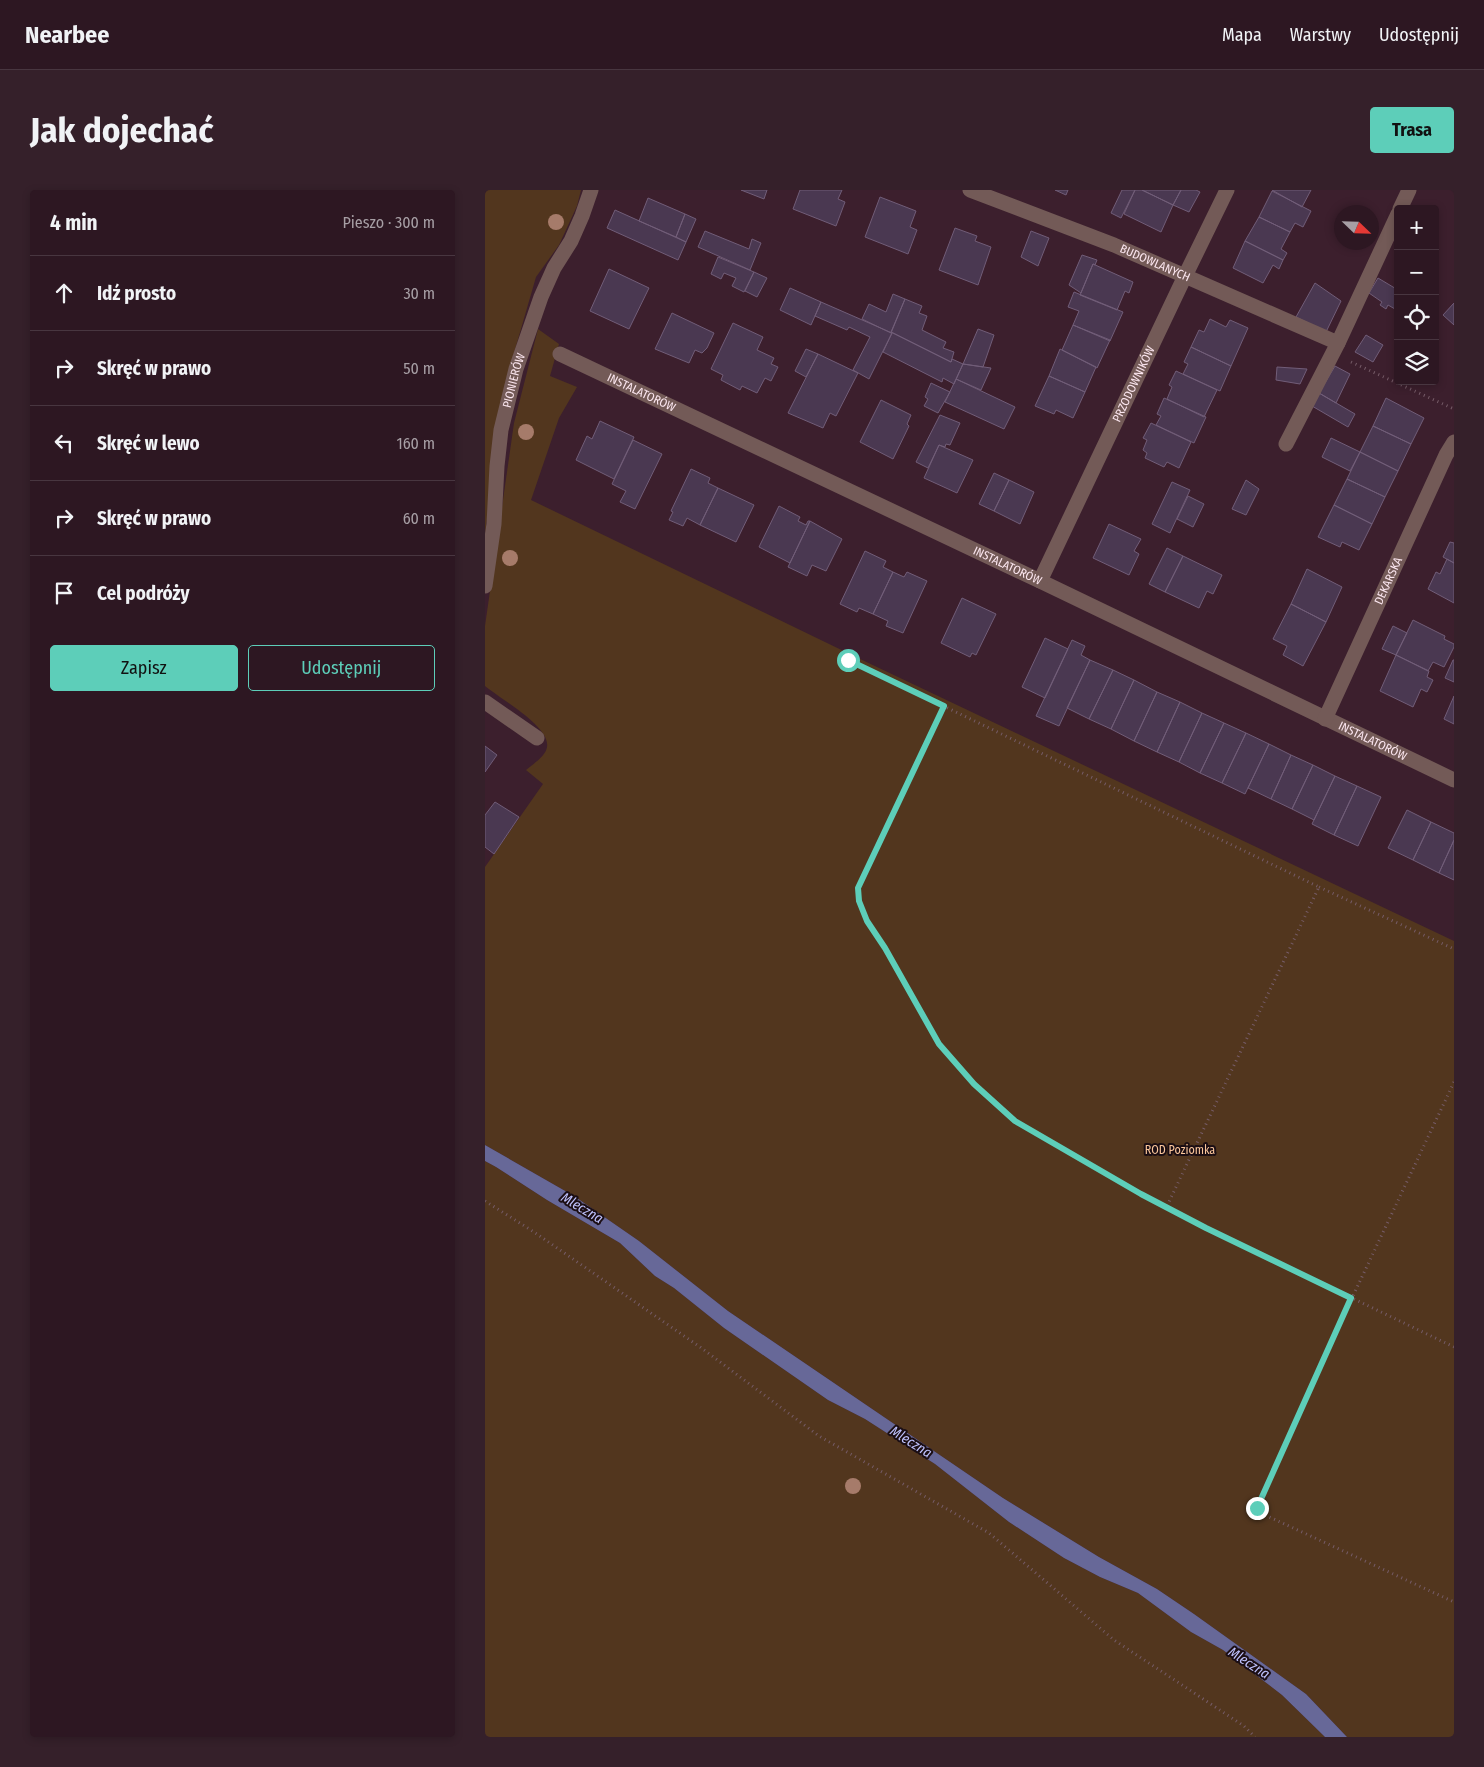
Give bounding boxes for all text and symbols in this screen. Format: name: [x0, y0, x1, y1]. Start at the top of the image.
text: Nearbee: [25, 21, 109, 49]
text: Mapa: [1222, 24, 1262, 46]
text: Warstwy: [1290, 24, 1351, 46]
text: Udostępnij: [1379, 24, 1459, 46]
button: Trasa: [1370, 107, 1454, 153]
text: Jak dojechać: [30, 109, 213, 151]
north arrow: [1334, 205, 1379, 250]
map controls: [1394, 205, 1439, 385]
button: +: [1394, 205, 1439, 250]
text: 4 min: [50, 210, 98, 236]
text: Pieszo · 300 m: [342, 213, 435, 232]
street label: BUDOWLANYCH: [1118, 242, 1192, 284]
button: −: [1394, 250, 1439, 295]
icon: ahead: [50, 279, 78, 307]
text: Idź prosto: [97, 282, 176, 305]
text: 30 m: [403, 284, 435, 303]
button: locate: [1394, 295, 1439, 340]
button: layers: [1394, 340, 1439, 385]
street label: PRZODOWNIKÓW: [1110, 344, 1158, 424]
street label: PIONIERÓW: [500, 351, 528, 409]
icon: right: [50, 354, 78, 382]
text: Skręć w prawo: [97, 357, 211, 380]
text: 50 m: [403, 359, 435, 378]
street label: INSTALATORÓW: [605, 370, 678, 415]
icon: left: [50, 429, 78, 457]
text: Skręć w lewo: [97, 432, 200, 455]
text: 160 m: [396, 434, 435, 453]
icon: right: [50, 504, 78, 532]
text: Skręć w prawo: [97, 507, 211, 530]
text: 60 m: [403, 509, 435, 528]
street label: INSTALATORÓW: [971, 543, 1044, 588]
street label: DEKARSKA: [1371, 554, 1405, 607]
icon: arrive: [50, 579, 78, 607]
text: Cel podróży: [97, 582, 190, 605]
button: Zapisz: [50, 645, 238, 691]
button: Udostępnij: [248, 645, 435, 691]
route start: [837, 649, 860, 672]
street label: INSTALATORÓW: [1336, 719, 1409, 763]
park label: ROD Poziomka: [1145, 1143, 1215, 1157]
water label: Mleczna: [558, 1189, 606, 1227]
water label: Mleczna: [887, 1423, 935, 1461]
route end: [1246, 1497, 1269, 1520]
water label: Mleczna: [1225, 1643, 1273, 1683]

